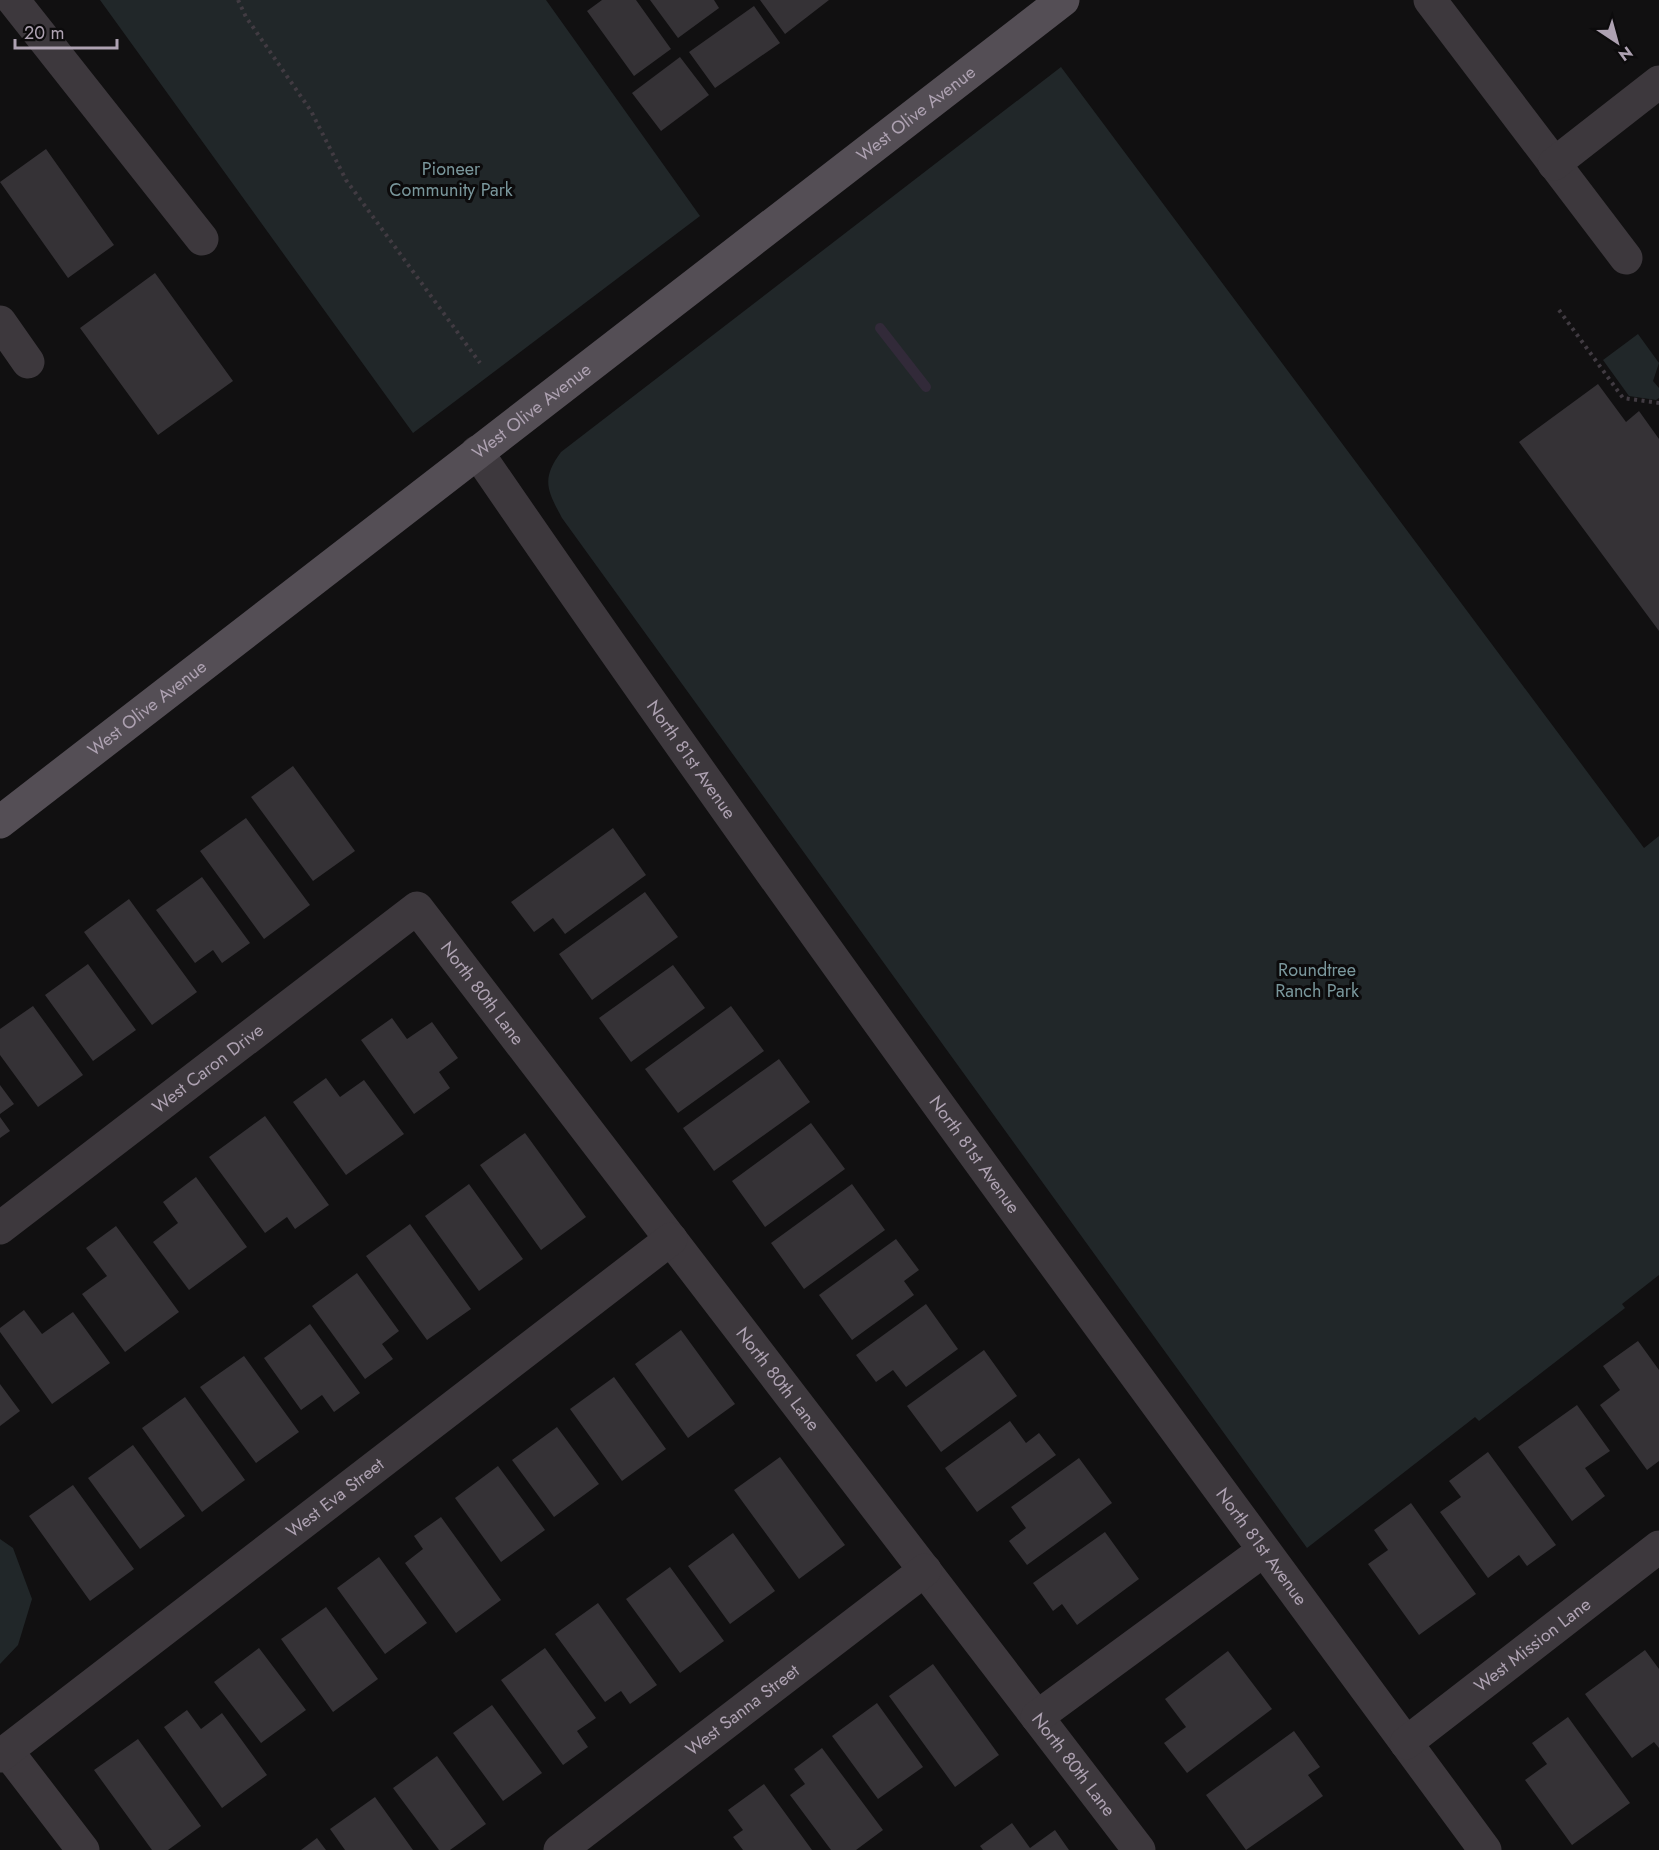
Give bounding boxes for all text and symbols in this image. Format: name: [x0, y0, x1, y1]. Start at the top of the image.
scale bar: [15, 12, 117, 50]
north arrow: [1587, 12, 1647, 72]
text: 20 m: [24, 20, 64, 46]
text: N: [1614, 41, 1637, 67]
street label: West Olive Avenue: [851, 59, 981, 168]
park label: Pioneer Community Park: [389, 156, 513, 203]
street label: West Olive Avenue: [467, 357, 597, 465]
street label: West Olive Avenue: [82, 654, 212, 763]
street label: North 81st Avenue: [640, 695, 742, 824]
street label: North 80th Lane: [434, 936, 531, 1051]
park label: Roundtree Ranch Park: [1275, 957, 1359, 1004]
street label: West Caron Drive: [147, 1017, 269, 1120]
street label: North 81st Avenue: [923, 1090, 1026, 1219]
street label: North 80th Lane: [730, 1322, 826, 1436]
street label: West Eva Street: [281, 1451, 390, 1544]
street label: North 81st Avenue: [1210, 1483, 1314, 1611]
street label: West Mission Lane: [1469, 1591, 1596, 1699]
street label: West Sanna Street: [680, 1658, 805, 1762]
street label: North 80th Lane: [1025, 1707, 1122, 1822]

